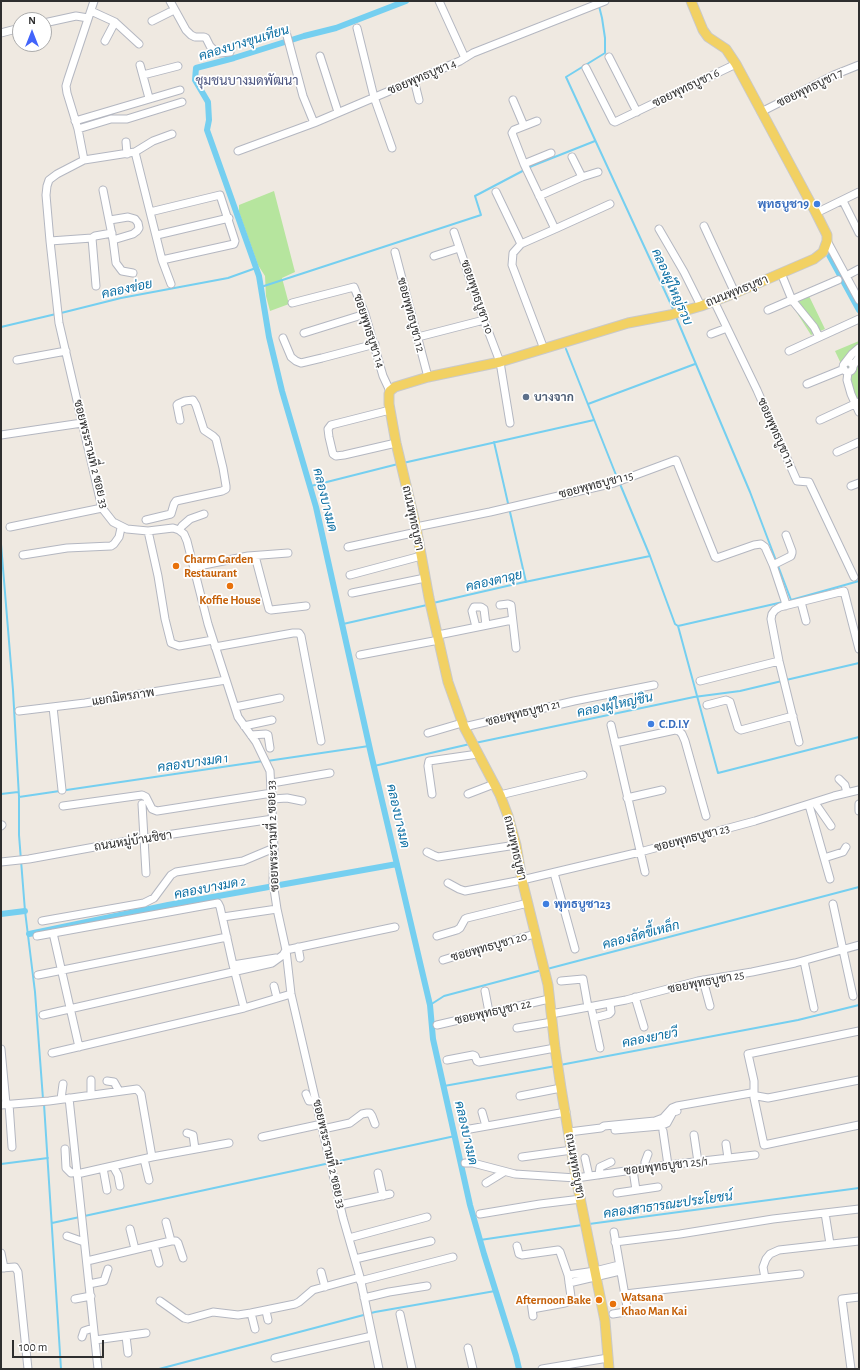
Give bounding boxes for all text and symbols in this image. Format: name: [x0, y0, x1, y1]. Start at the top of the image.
north arrow: [12, 12, 52, 52]
text: N: [28, 15, 36, 26]
water label: คลองบางขุนเทียน: [197, 22, 291, 64]
street label: ซอยพุทธบูชา 4: [386, 56, 458, 98]
street label: ซอยพุทธบูชา 6: [650, 66, 722, 110]
street label: ซอยพุทธบูชา 7: [774, 66, 846, 110]
district label: ชุมชนบางมดพัฒนา: [195, 73, 299, 89]
place label: พุทธบูชา9: [757, 197, 809, 211]
marker: พุทธบูชา9: [812, 199, 822, 209]
water label: คลองผู้ใหญ่รวบ: [648, 246, 696, 328]
street label: ซอยพุทธบูชา 10: [458, 258, 496, 336]
street label: ถนนพุทธบูชา: [704, 272, 770, 310]
water label: คลองข่อย: [100, 276, 154, 302]
street label: ซอยพุทธบูชา 12: [394, 276, 428, 354]
street label: ซอยพุทธบูชา 14: [350, 292, 388, 370]
place label: บางจาก: [534, 390, 574, 404]
marker: บางจาก: [521, 392, 531, 402]
street label: ซอยพุทธบูชา 11: [754, 396, 798, 470]
street label: ซอยพระรามที่ 2 ซอย 33: [71, 398, 111, 510]
water label: คลองบางมด: [310, 466, 340, 534]
street label: ซอยพุทธบูชา 15: [557, 468, 635, 502]
street label: ถนนพุทธบูชา: [399, 484, 427, 552]
place label: Charm Garden Restaurant: [184, 552, 253, 580]
marker: Charm Garden Restaurant: [171, 561, 181, 571]
water label: คลองตาฉุย: [464, 567, 524, 595]
marker: Koffie House: [225, 581, 235, 591]
place label: Koffie House: [199, 593, 261, 607]
street label: แยกมิตรภาพ: [91, 685, 155, 709]
water label: คลองผู้ใหญ่ชิน: [576, 689, 654, 721]
street label: ซอยพุทธบูชา 21: [484, 697, 562, 729]
place label: C.D.I.Y: [659, 717, 690, 731]
marker: C.D.I.Y: [646, 719, 656, 729]
water label: คลองบางมด 1: [156, 750, 230, 776]
street label: ซอยพระรามที่ 2 ซอย 33: [264, 780, 282, 892]
water label: คลองบางมด: [383, 782, 413, 850]
street label: ถนนพุทธบูชา: [501, 814, 529, 882]
street label: ซอยพุทธบูชา 23: [653, 821, 731, 855]
street label: ถนนหมู่บ้านชิชา: [93, 828, 173, 854]
water label: คลองบางมด 2: [173, 873, 247, 903]
place label: พุทธบูชา23: [554, 897, 611, 911]
marker: พุทธบูชา23: [541, 899, 551, 909]
water label: คลองลัดขี้เหล็ก: [601, 917, 681, 953]
street label: ซอยพุทธบูชา 20: [449, 929, 529, 965]
street label: ซอยพุทธบูชา 25: [667, 968, 745, 996]
street label: ซอยพุทธบูชา 22: [453, 996, 533, 1028]
water label: คลองยายวี: [621, 1025, 679, 1051]
street label: ซอยพระรามที่ 2 ซอย 33: [309, 1098, 349, 1210]
water label: คลองบางมด: [451, 1099, 481, 1167]
street label: ถนนพุทธบูชา: [562, 1132, 588, 1200]
street label: ซอยพุทธบูชา 25/1: [623, 1154, 709, 1178]
water label: คลองสาธารณะประโยชน์: [602, 1188, 734, 1222]
place label: Watsana Khao Man Kai: [621, 1290, 687, 1318]
place label: Afternoon Bake: [516, 1293, 591, 1307]
marker: Afternoon Bake: [594, 1295, 604, 1305]
marker: Watsana Khao Man Kai: [608, 1299, 618, 1309]
scale bar: [14, 1332, 106, 1358]
text: 100 m: [19, 1341, 47, 1353]

